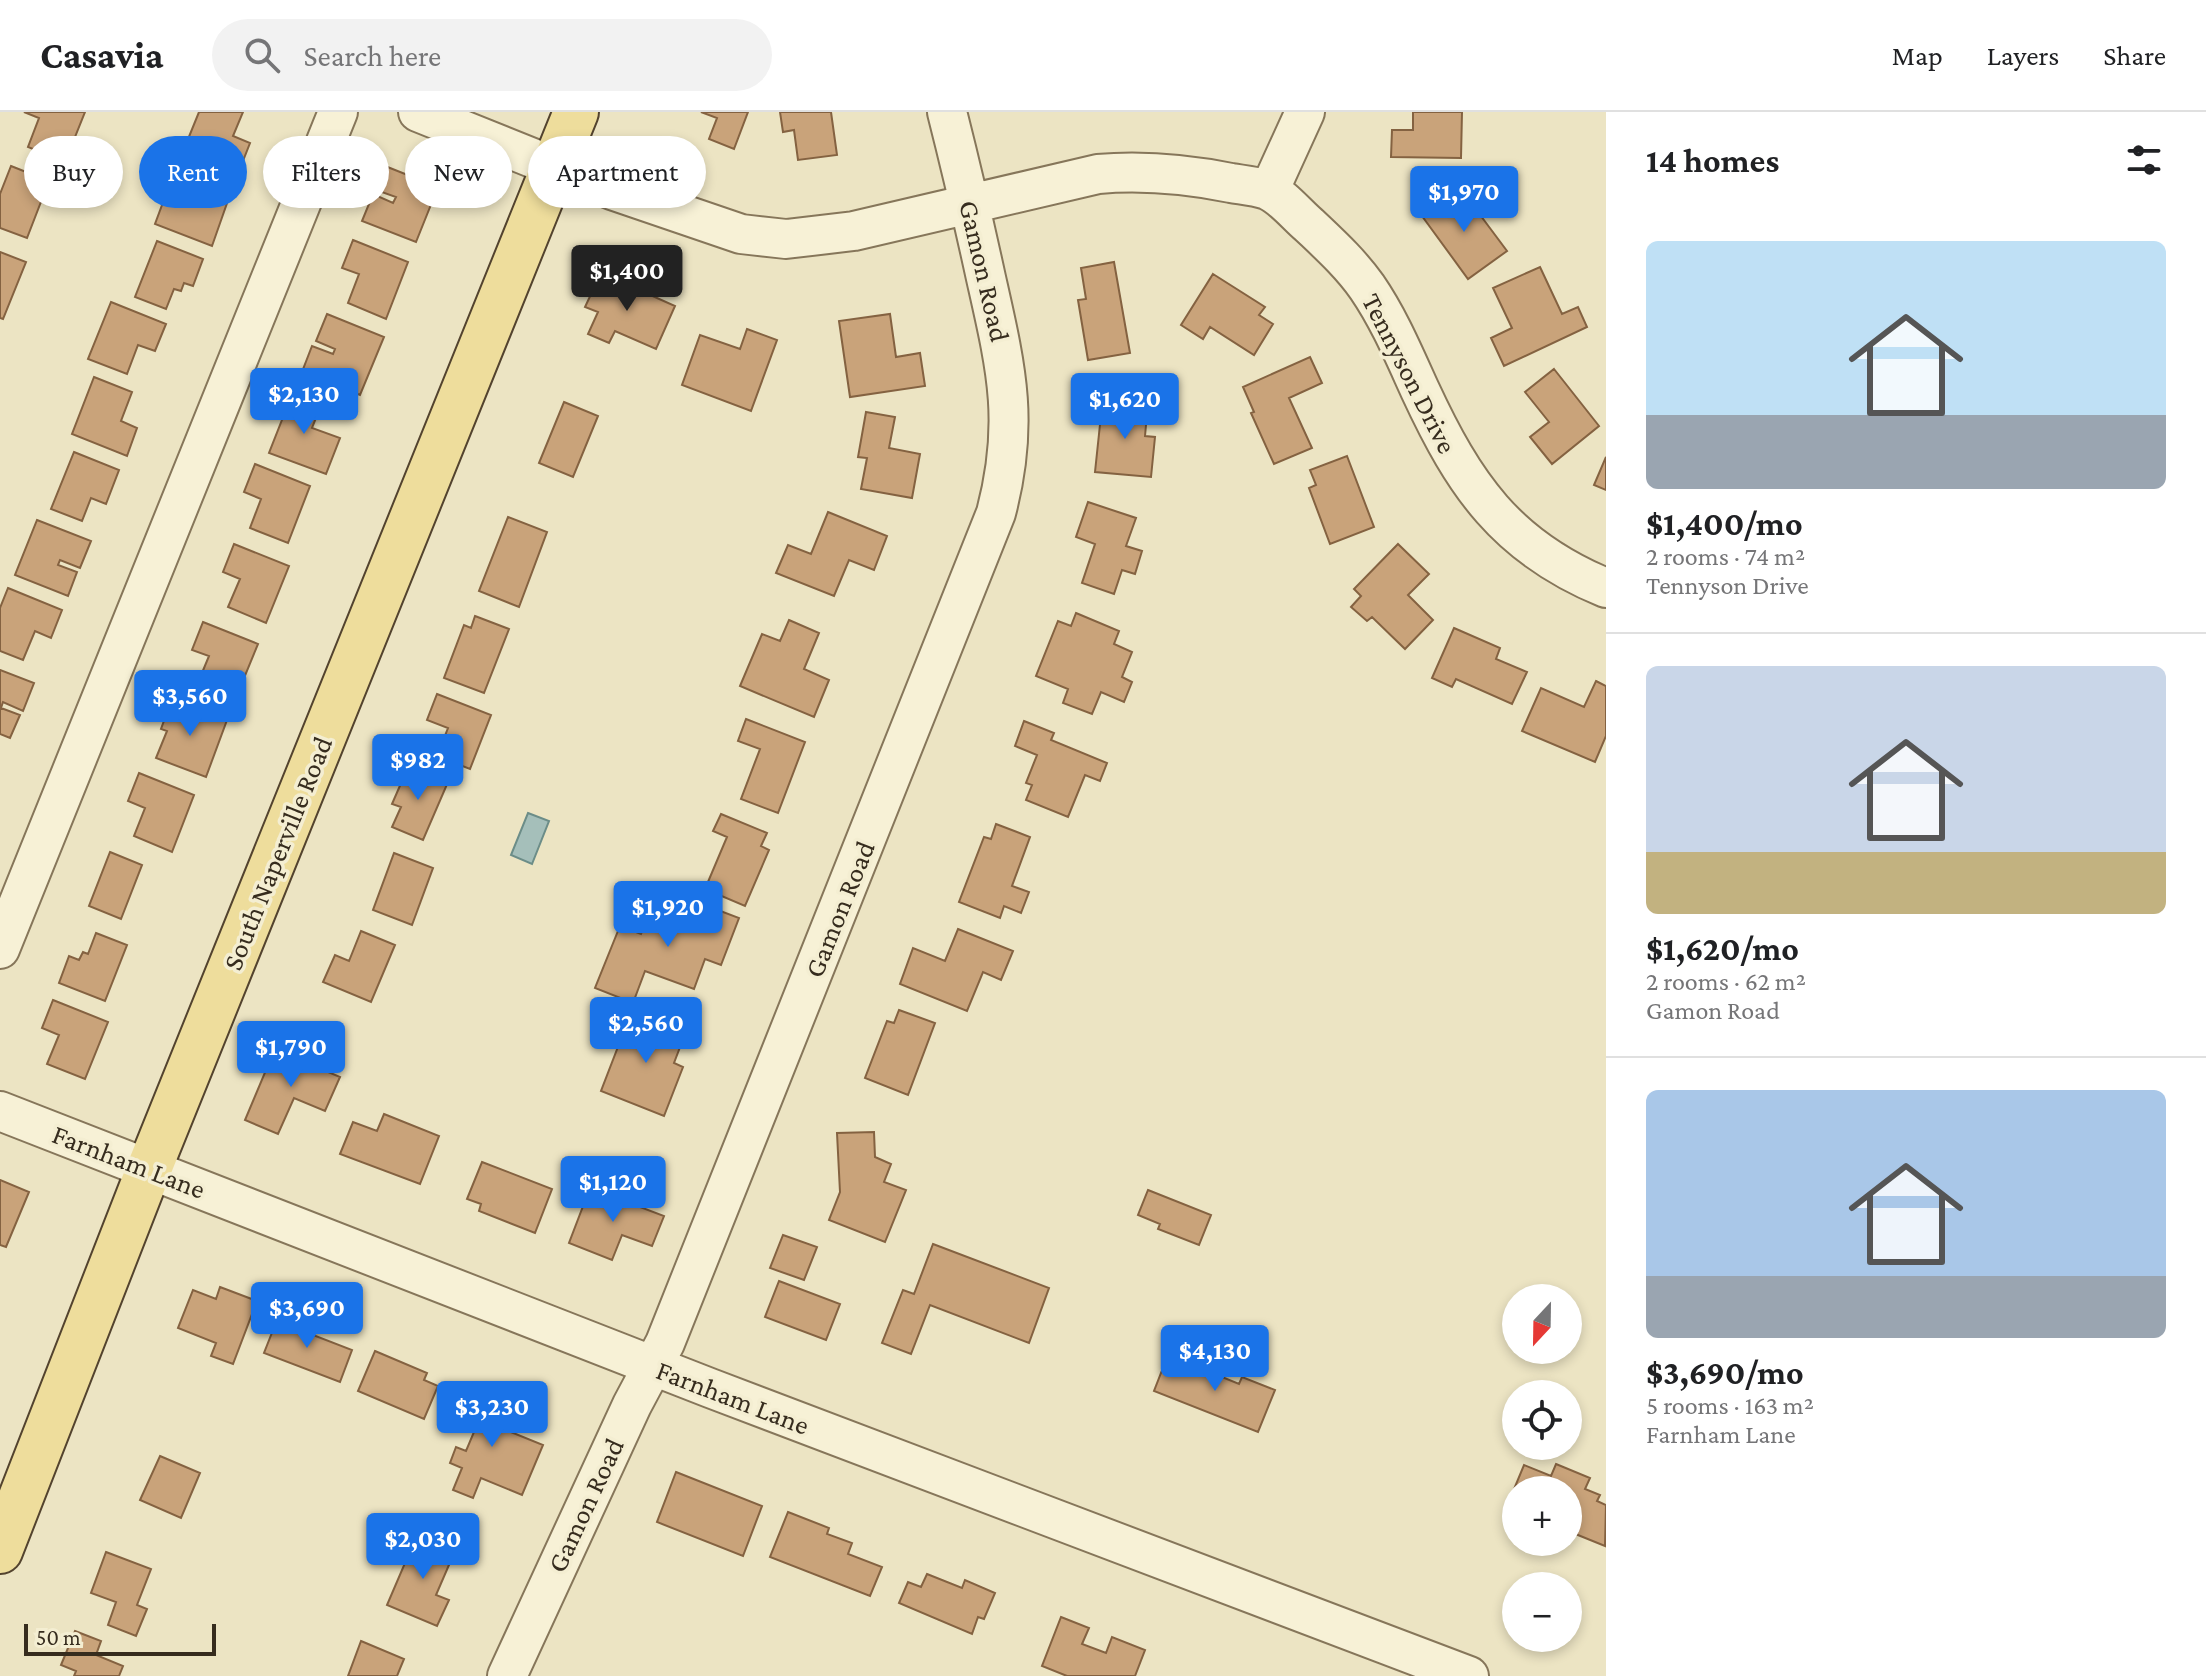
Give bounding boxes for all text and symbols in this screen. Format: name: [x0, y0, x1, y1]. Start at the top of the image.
search box: [212, 19, 772, 91]
icon: search: [240, 33, 284, 77]
text: Casavia: [40, 34, 164, 76]
text: Search here: [304, 39, 441, 72]
text: Map: [1892, 40, 1943, 71]
text: Layers: [1987, 40, 2059, 71]
text: Share: [2103, 40, 2166, 71]
chip: Buy: [24, 136, 123, 208]
chip: Rent: [139, 136, 247, 208]
chip: Filters: [263, 136, 389, 208]
chip: New: [405, 136, 512, 208]
chip: Apartment: [528, 136, 706, 208]
icon: filters: [2122, 138, 2166, 182]
text: 14 homes: [1646, 142, 1779, 179]
pin: $1,970: [1399, 166, 1529, 234]
text: $1,970: [1428, 177, 1500, 206]
street label: Gamon Road: [953, 197, 1016, 345]
pin: $1,400: [562, 245, 692, 313]
text: $1,400: [589, 256, 665, 285]
street label: Tennyson Drive: [1356, 288, 1463, 458]
icon: home: [1834, 293, 1978, 437]
pin: $2,130: [239, 368, 369, 436]
pin: $1,620: [1060, 373, 1190, 441]
text: $2,130: [268, 379, 340, 408]
text: $1,620: [1089, 384, 1161, 413]
text: $1,400/mo: [1646, 505, 1803, 542]
text: 2 rooms · 74 m²: [1646, 542, 1805, 571]
text: Tennyson Drive: [1646, 571, 1809, 600]
pin: $3,560: [125, 670, 255, 738]
text: $3,560: [152, 681, 228, 710]
icon: home: [1834, 718, 1978, 862]
street label: South Naperville Road: [216, 732, 339, 974]
pin: $982: [371, 734, 465, 802]
text: $982: [390, 745, 446, 774]
street label: Gamon Road: [798, 836, 881, 982]
pin: $1,920: [603, 881, 733, 949]
text: $1,920: [632, 892, 704, 921]
text: $1,620/mo: [1646, 930, 1799, 967]
text: 2 rooms · 62 m²: [1646, 967, 1806, 996]
text: Gamon Road: [1646, 996, 1780, 1025]
pin: $2,560: [581, 997, 711, 1065]
text: $2,560: [608, 1008, 684, 1037]
pin: $1,790: [226, 1021, 356, 1089]
text: $1,790: [255, 1032, 327, 1061]
street label: Farnham Lane: [48, 1118, 210, 1205]
icon: home: [1834, 1142, 1978, 1286]
pin: $1,120: [548, 1156, 678, 1224]
text: $1,120: [579, 1167, 647, 1196]
pin: $3,690: [242, 1282, 372, 1350]
north arrow: [1502, 1284, 1582, 1364]
map controls: [1502, 1284, 1582, 1652]
text: $3,690: [269, 1293, 345, 1322]
pin: $4,130: [1150, 1325, 1280, 1393]
text: $4,130: [1179, 1336, 1251, 1365]
street label: Farnham Lane: [652, 1354, 814, 1441]
text: $3,690/mo: [1646, 1354, 1804, 1391]
button: locate: [1502, 1380, 1582, 1460]
pin: $3,230: [427, 1381, 557, 1449]
text: 5 rooms · 163 m²: [1646, 1391, 1814, 1420]
text: $3,230: [455, 1392, 529, 1421]
text: Farnham Lane: [1646, 1420, 1796, 1449]
street label: Gamon Road: [541, 1433, 630, 1577]
button: +: [1502, 1476, 1582, 1556]
pin: $2,030: [358, 1513, 488, 1581]
text: $2,030: [384, 1524, 462, 1553]
button: −: [1502, 1572, 1582, 1652]
scale bar: [24, 1620, 216, 1656]
text: 50 m: [36, 1625, 81, 1650]

